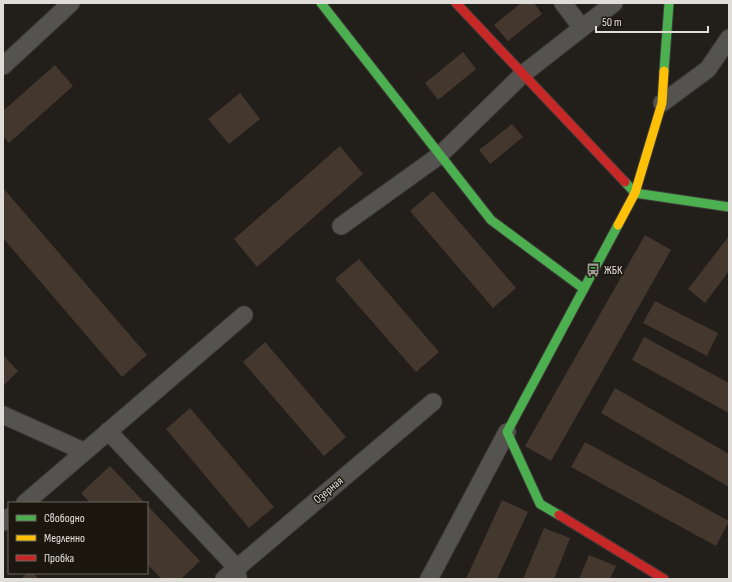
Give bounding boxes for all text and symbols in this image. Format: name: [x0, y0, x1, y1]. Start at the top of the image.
scale bar: [596, 8, 708, 34]
text: 50 m: [602, 15, 622, 30]
bus stop icon: ЖБК: [585, 262, 601, 278]
place label: ЖБК: [604, 263, 623, 278]
street label: Озерная: [310, 473, 347, 507]
legend: [8, 502, 148, 574]
text: Свободно: [44, 511, 85, 526]
text: Медленно: [44, 531, 85, 546]
text: Пробка: [44, 551, 75, 566]

